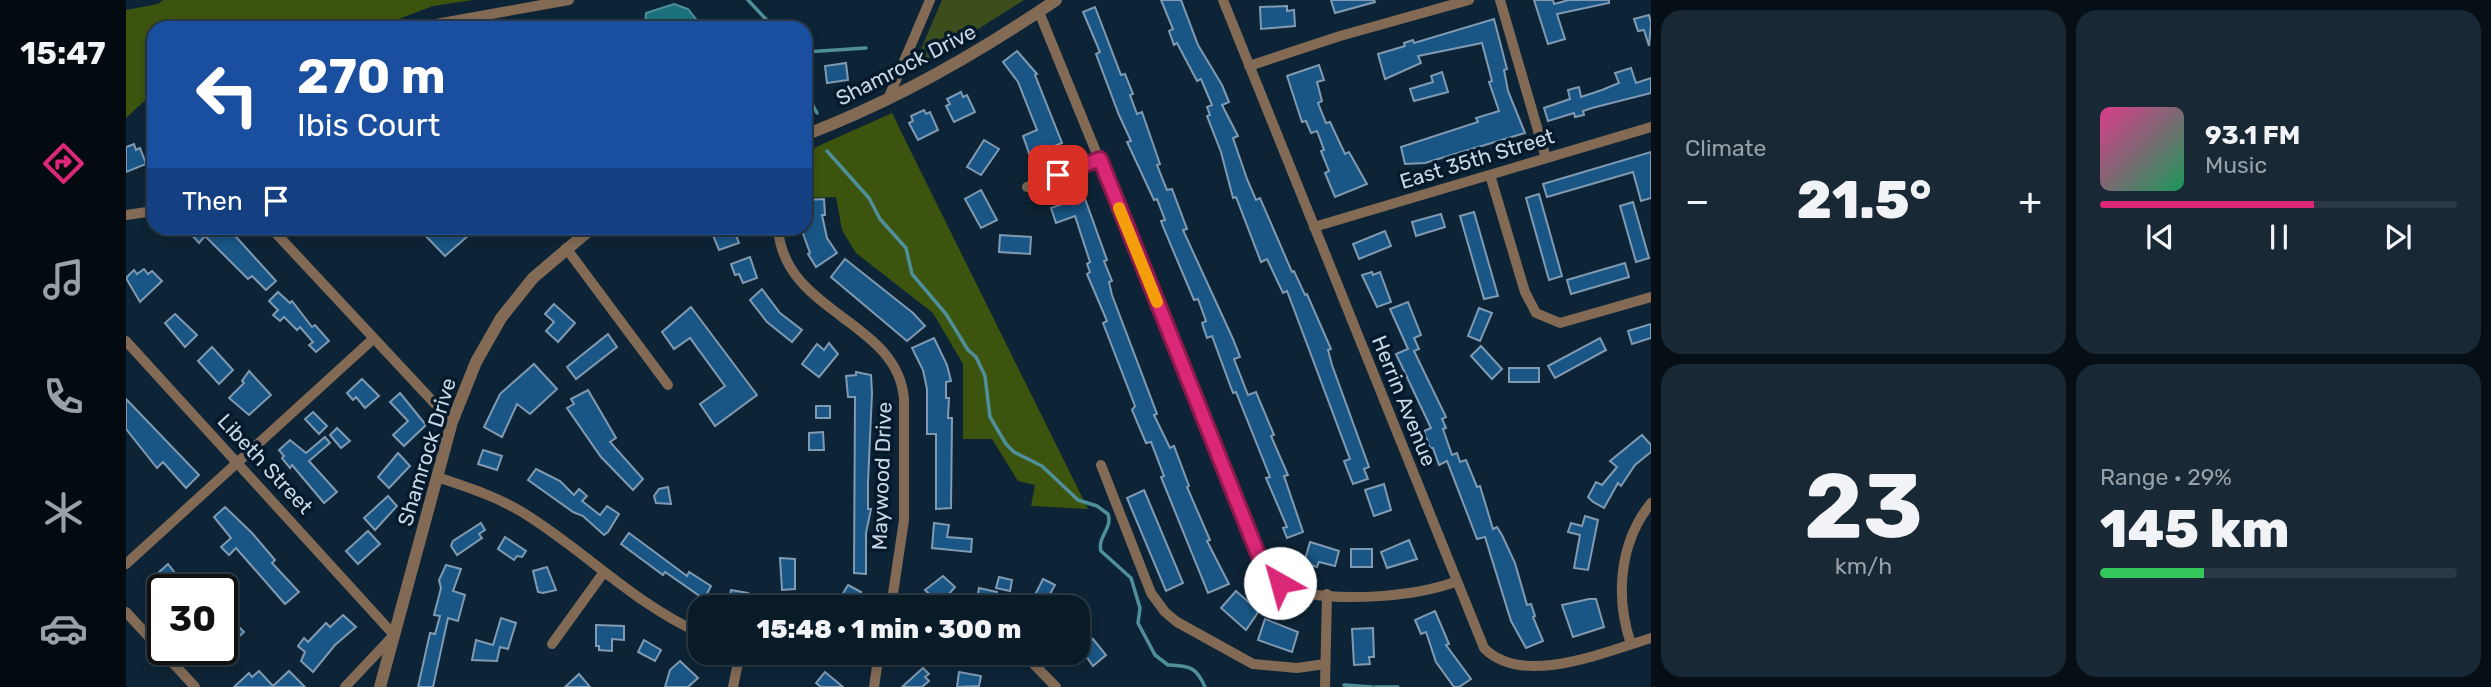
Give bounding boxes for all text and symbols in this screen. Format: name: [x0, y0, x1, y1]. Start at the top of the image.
street label: Shamrock Drive: [832, 18, 980, 111]
text: 15:47: [20, 34, 106, 72]
text: 270 m: [297, 47, 446, 105]
icon: left: [182, 49, 273, 140]
text: Ibis Court: [297, 106, 440, 144]
text: 93.1 FM: [2205, 120, 2300, 151]
street label: East 35th Street: [1397, 123, 1557, 194]
text: Climate: [1685, 134, 1766, 162]
icon: directions: [39, 139, 88, 188]
pin: [1028, 145, 1088, 205]
text: Music: [2205, 151, 2267, 179]
icon: arrive: [1039, 156, 1077, 194]
text: 21.5°: [1797, 169, 1931, 231]
text: −: [1685, 178, 1710, 224]
text: +: [2018, 178, 2042, 224]
icon: arrive: [257, 182, 295, 220]
text: Then: [182, 186, 243, 217]
icon: previous: [2141, 218, 2179, 256]
icon: pause: [2260, 218, 2298, 256]
icon: next: [2379, 218, 2417, 256]
icon: music: [39, 255, 88, 304]
street label: Herrin Avenue: [1367, 332, 1442, 470]
icon: phone: [39, 372, 88, 421]
street label: Shamrock Drive: [392, 375, 461, 529]
street label: Maywood Drive: [866, 401, 897, 551]
street label: Libeth Street: [213, 408, 318, 519]
text: 23: [1804, 452, 1923, 560]
text: Range · 29%: [2100, 463, 2232, 491]
icon: climate: [39, 488, 88, 537]
text: 145 km: [2100, 498, 2290, 560]
position arrow: [1243, 546, 1317, 620]
text: km/h: [1835, 552, 1892, 580]
speed limit sign: 30: [147, 574, 238, 665]
icon: car: [39, 604, 88, 653]
text: 15:48 · 1 min · 300 m: [757, 614, 1021, 645]

